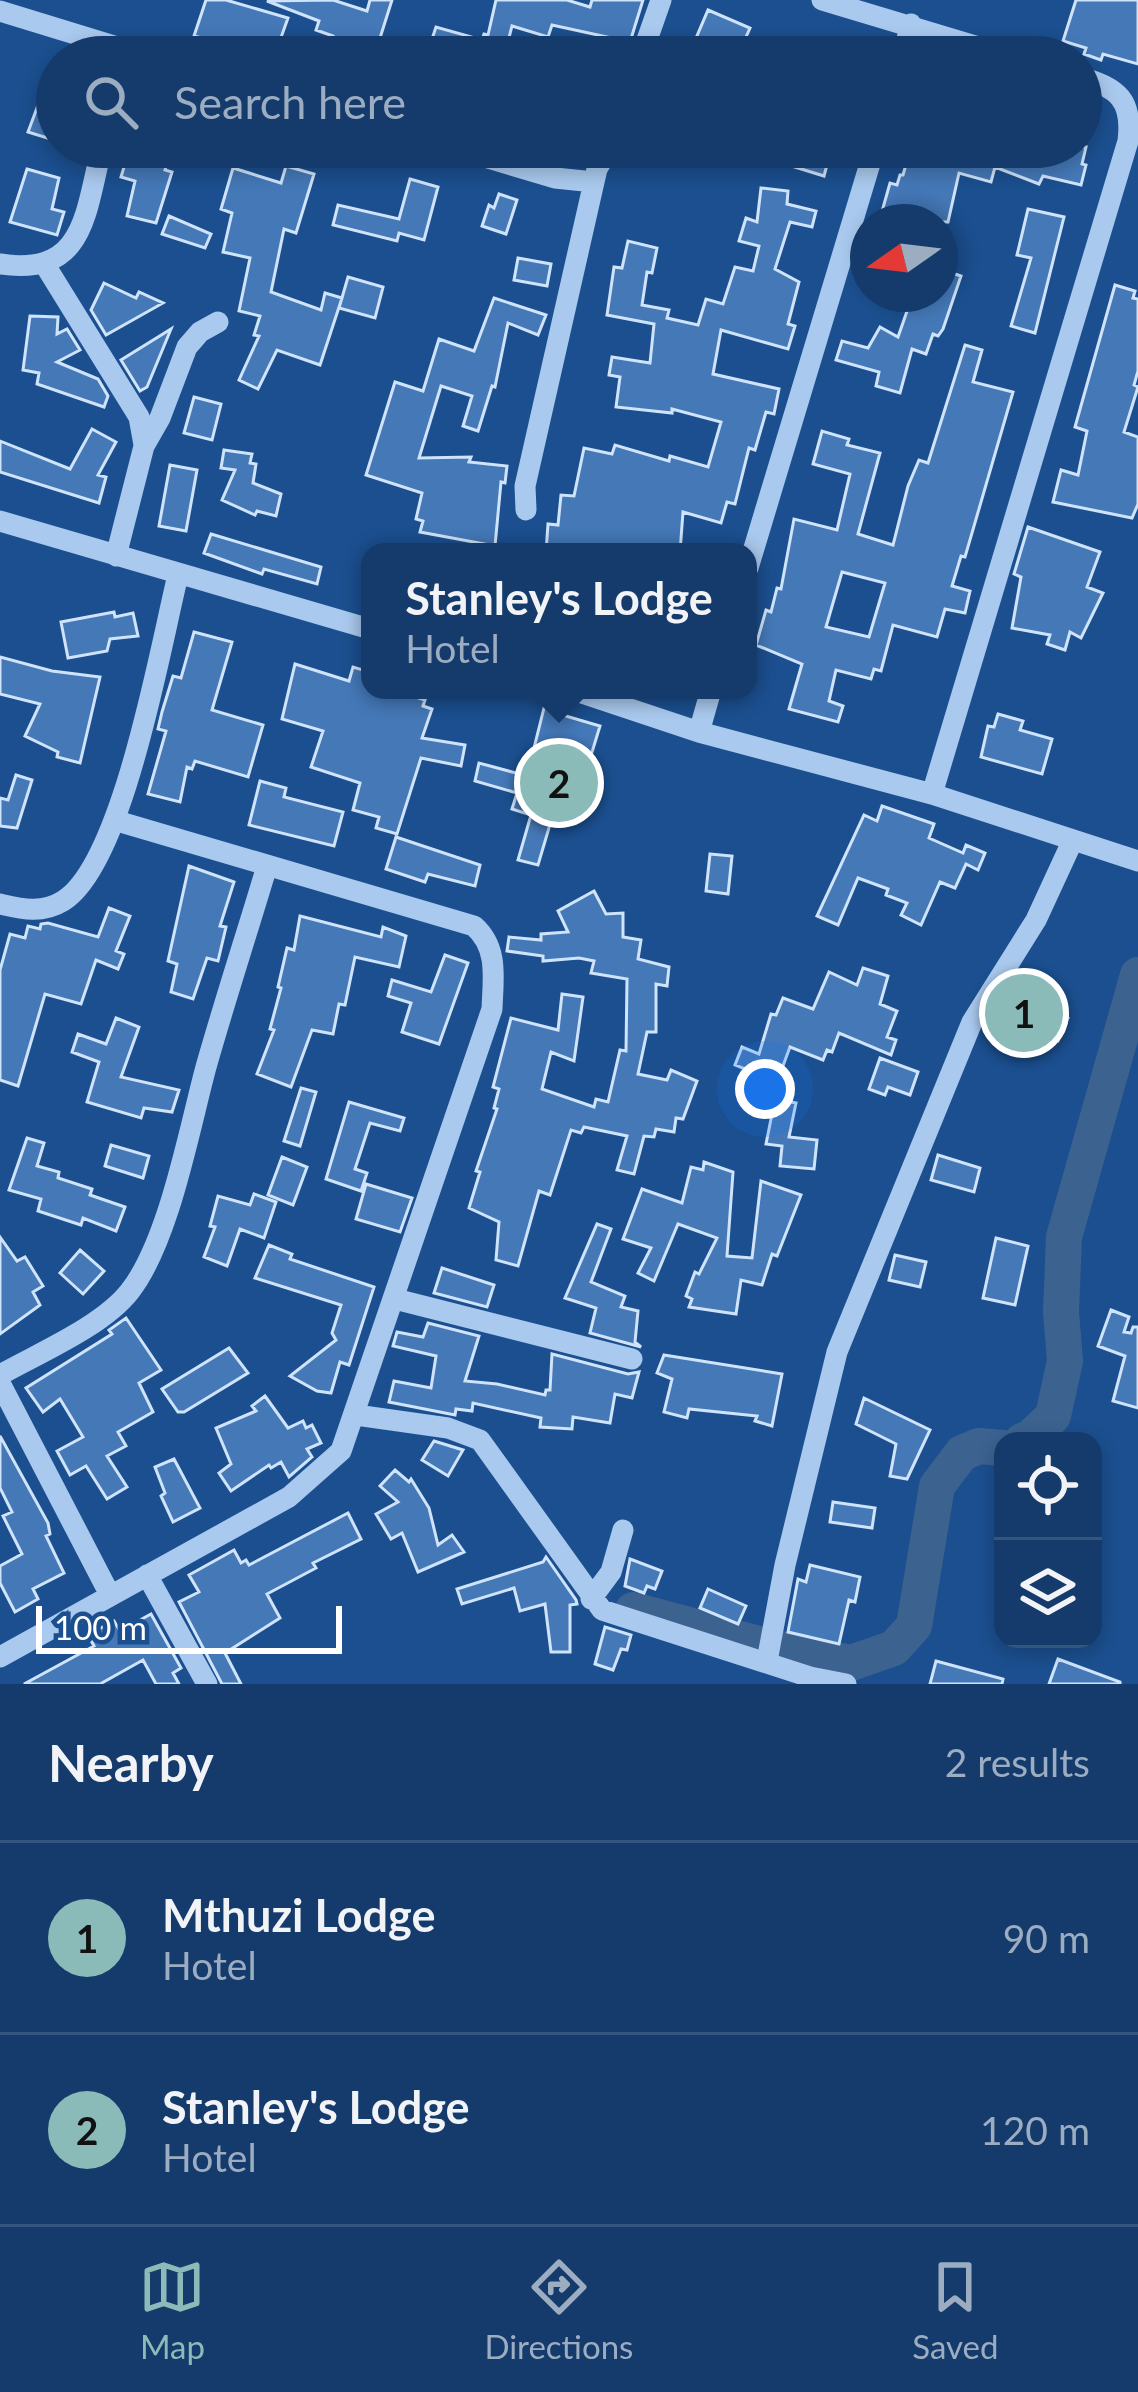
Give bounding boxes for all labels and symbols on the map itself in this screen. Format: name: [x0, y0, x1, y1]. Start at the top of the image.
north arrow: [850, 204, 958, 312]
pin: 2: [520, 738, 598, 828]
pin: 1: [985, 968, 1063, 1058]
your location: [735, 1059, 795, 1119]
scale bar: [36, 1600, 342, 1653]

